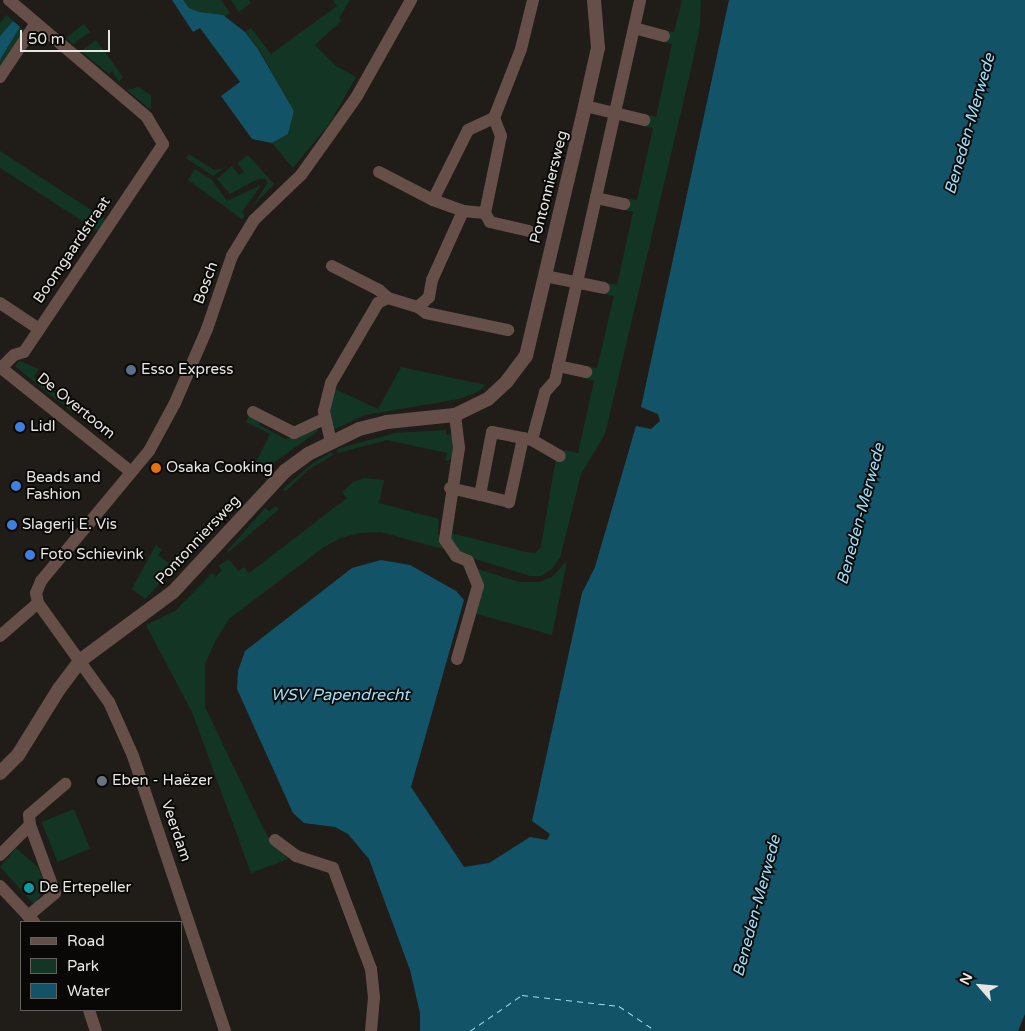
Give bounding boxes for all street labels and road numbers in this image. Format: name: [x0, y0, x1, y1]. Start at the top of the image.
street label: Pontonniersweg: [526, 129, 572, 245]
street label: Boomgaardstraat: [30, 193, 114, 307]
street label: Bosch: [190, 259, 222, 307]
street label: De Overtoom: [33, 369, 119, 443]
street label: Pontonniersweg: [152, 492, 244, 588]
street label: Veerdam: [157, 798, 195, 864]

